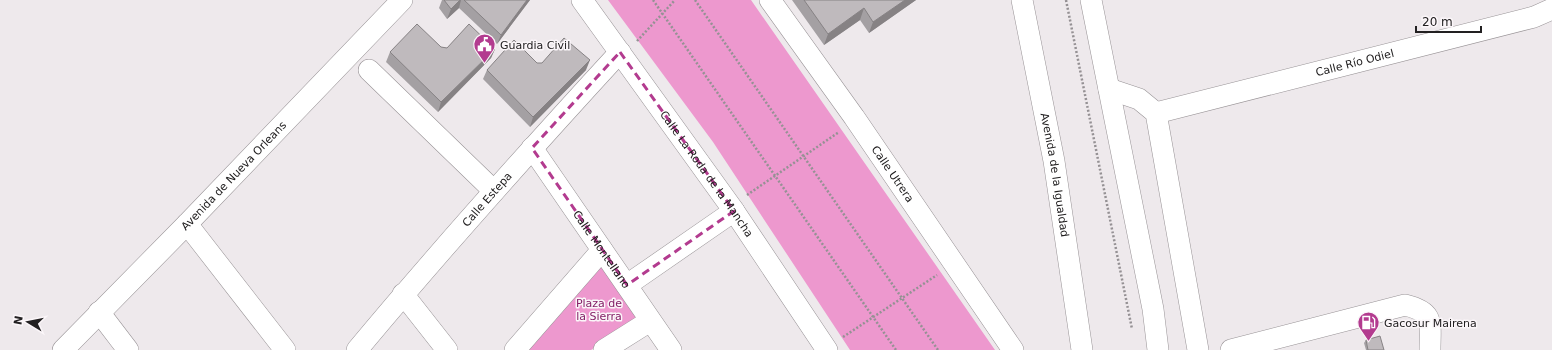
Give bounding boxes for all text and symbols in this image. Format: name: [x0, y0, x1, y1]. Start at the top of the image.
scale bar: [1416, 8, 1481, 34]
text: 20 m: [1422, 15, 1453, 29]
public building icon: Guardia Civil: [471, 32, 497, 65]
place label: Guardia Civil: [500, 39, 570, 52]
street label: Calle Río Odiel: [1314, 46, 1395, 79]
street label: Calle La Roda de la Mancha: [657, 108, 756, 239]
street label: Avenida de la Igualdad: [1038, 112, 1072, 238]
street label: Avenida de Nueva Orleans: [178, 118, 289, 233]
street label: Calle Utrera: [869, 143, 917, 205]
street label: Calle Estepa: [459, 169, 514, 229]
street label: Calle Montellano: [570, 208, 633, 291]
park label: Plaza de la Sierra: [576, 297, 622, 323]
north arrow: [8, 302, 48, 342]
fuel station icon: Gacosur Mairena: [1355, 310, 1381, 343]
text: N: [11, 315, 26, 326]
place label: Gacosur Mairena: [1384, 317, 1477, 330]

